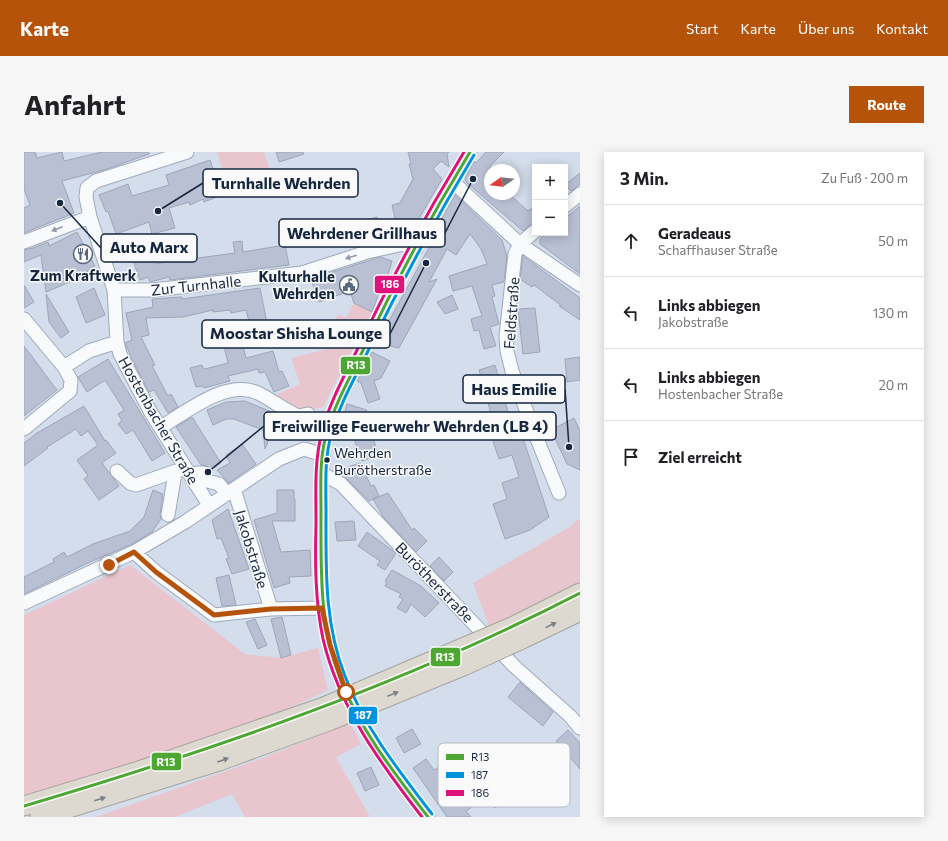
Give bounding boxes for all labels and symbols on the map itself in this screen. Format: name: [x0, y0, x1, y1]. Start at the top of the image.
north arrow: [484, 164, 520, 200]
callout: Turnhalle Wehrden: [203, 169, 358, 197]
text: Turnhalle Wehrden: [212, 173, 350, 192]
callout: Wehrdener Grillhaus: [279, 219, 445, 247]
text: Wehrdener Grillhaus: [287, 223, 437, 242]
one-way arrow: [50, 227, 62, 233]
callout: Auto Marx: [101, 234, 197, 262]
text: Auto Marx: [109, 237, 189, 256]
restaurant icon: Zum Kraftwerk: [72, 243, 94, 265]
one-way arrow: [345, 254, 357, 260]
place label: Zum Kraftwerk: [30, 266, 137, 284]
place label: Kulturhalle Wehrden: [258, 267, 335, 302]
street label: Zur Turnhalle: [150, 271, 242, 299]
public building icon: Kulturhalle Wehrden: [338, 274, 360, 296]
line badge: 186: [374, 275, 405, 294]
street label: Feldstraße: [500, 276, 523, 350]
text: 186: [381, 277, 399, 290]
callout: Moostar Shisha Lounge: [202, 320, 390, 348]
text: Moostar Shisha Lounge: [210, 323, 382, 342]
street label: Hostenbacher Straße: [115, 353, 203, 487]
line badge: R13: [340, 356, 371, 375]
text: R13: [347, 358, 366, 371]
callout: Haus Emilie: [463, 375, 565, 403]
text: Haus Emilie: [471, 379, 557, 398]
callout: Freiwillige Feuerwehr Wehrden (LB 4): [264, 412, 556, 440]
text: Freiwillige Feuerwehr Wehrden (LB 4): [272, 416, 548, 435]
place label: Wehrden Burötherstraße: [334, 444, 432, 478]
marker: Wehrden Burötherstraße: [322, 455, 332, 465]
street label: Jakobstraße: [232, 507, 273, 591]
street label: Burötherstraße: [392, 538, 478, 626]
route end: [100, 556, 118, 574]
one-way arrow: [545, 622, 557, 628]
line badge: R13: [430, 647, 461, 667]
text: R13: [436, 650, 455, 663]
route start: [337, 683, 355, 701]
one-way arrow: [388, 691, 399, 697]
line badge: 187: [348, 706, 378, 725]
text: 187: [354, 708, 372, 721]
legend: [438, 743, 570, 807]
text: R13: [471, 750, 489, 763]
line badge: R13: [151, 752, 182, 771]
text: R13: [157, 755, 176, 768]
one-way arrow: [218, 756, 230, 762]
text: 187: [471, 768, 488, 781]
text: 186: [471, 786, 489, 799]
one-way arrow: [94, 796, 106, 802]

